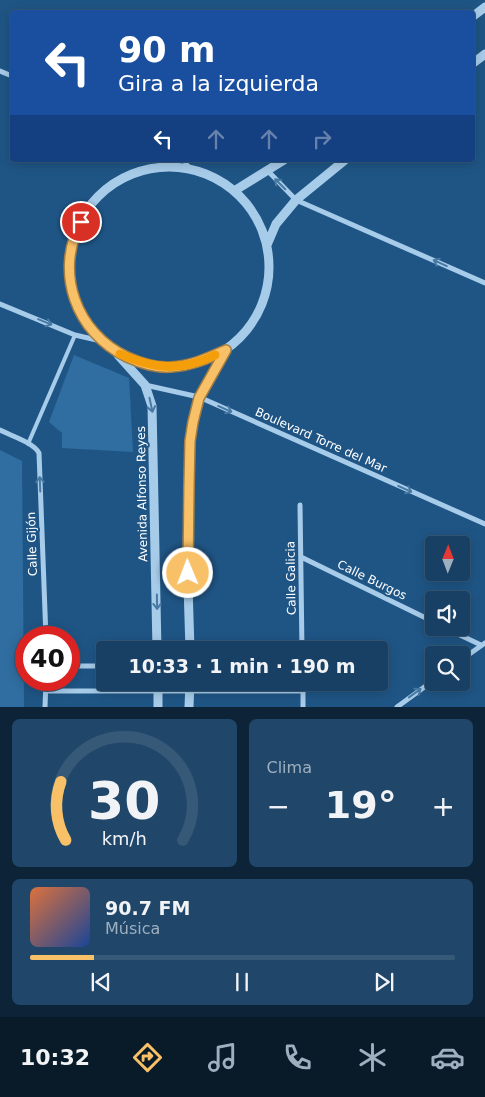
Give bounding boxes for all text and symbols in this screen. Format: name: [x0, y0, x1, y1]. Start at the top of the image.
icon: left: [35, 30, 100, 95]
text: 90 m: [118, 30, 215, 70]
text: Gira a la izquierda: [118, 71, 319, 96]
icon: left: [149, 125, 177, 153]
icon: ahead: [202, 125, 230, 153]
icon: ahead: [255, 125, 283, 153]
icon: right: [308, 125, 336, 153]
one-way arrow: [275, 178, 287, 190]
pin: [60, 201, 102, 243]
icon: arrive: [67, 208, 95, 236]
one-way arrow: [433, 258, 448, 268]
one-way arrow: [37, 318, 52, 328]
one-way arrow: [147, 396, 156, 412]
one-way arrow: [217, 404, 232, 414]
street label: Boulevard Torre del Mar: [253, 405, 389, 475]
street label: Avenida Alfonso Reyes: [134, 426, 150, 562]
one-way arrow: [35, 476, 45, 492]
one-way arrow: [397, 484, 412, 494]
street label: Calle Gijón: [24, 512, 40, 576]
north arrow: [425, 536, 470, 581]
map controls: [425, 536, 470, 691]
street label: Calle Galicia: [283, 541, 299, 615]
position arrow: [161, 546, 213, 598]
street label: Calle Burgos: [335, 557, 409, 603]
button: sound: [425, 591, 470, 636]
one-way arrow: [152, 594, 161, 610]
speed limit sign: 40: [15, 626, 80, 691]
button: search: [425, 646, 470, 691]
text: 10:33 · 1 min · 190 m: [128, 655, 356, 677]
one-way arrow: [408, 688, 421, 699]
text: Clima: [267, 758, 312, 777]
text: 30: [88, 771, 160, 831]
text: 19°: [325, 783, 397, 827]
text: −: [267, 790, 290, 823]
text: +: [432, 790, 455, 823]
text: km/h: [102, 828, 147, 849]
text: 90.7 FM: [105, 897, 190, 919]
text: Música: [105, 919, 160, 938]
icon: previous: [87, 968, 115, 996]
icon: pause: [228, 968, 256, 996]
icon: next: [370, 968, 398, 996]
icon: directions: [130, 1040, 165, 1075]
icon: music: [205, 1040, 240, 1075]
icon: phone: [280, 1040, 315, 1075]
icon: climate: [355, 1040, 390, 1075]
icon: car: [430, 1040, 465, 1075]
text: 10:32: [20, 1045, 90, 1070]

